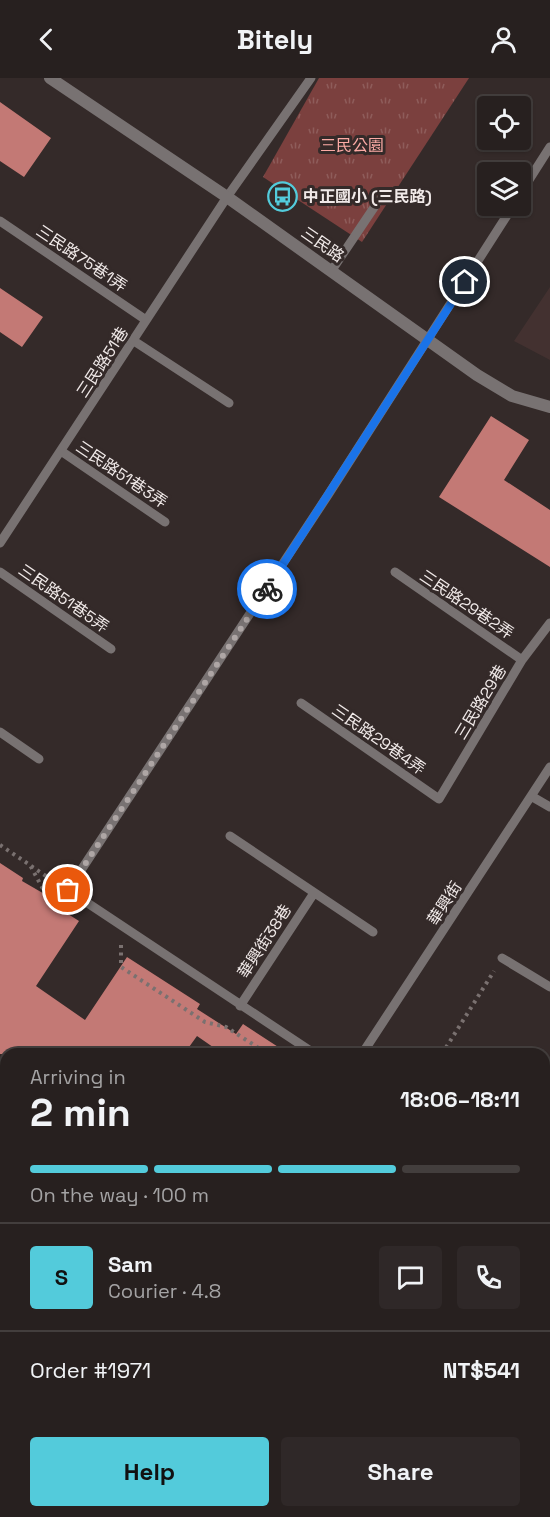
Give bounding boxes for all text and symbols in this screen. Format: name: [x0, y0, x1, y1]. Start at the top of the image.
text: Bitely: [237, 22, 313, 57]
icon: back: [30, 23, 63, 56]
icon: person: [487, 23, 520, 56]
map controls: [477, 96, 531, 216]
button: locate: [477, 96, 531, 150]
park label: 三民公園: [320, 135, 384, 156]
button: layers: [477, 162, 531, 216]
bus stop icon: 中正國小 (三民路): [266, 180, 298, 212]
place label: 中正國小 (三民路): [303, 186, 432, 207]
street label: 三民路75巷1弄: [32, 220, 131, 297]
street label: 三民路: [297, 222, 348, 267]
pin: [439, 256, 490, 307]
icon: home: [448, 265, 481, 298]
street label: 三民路51巷: [72, 323, 133, 402]
street label: 三民路51巷3弄: [72, 436, 171, 513]
courier: [237, 559, 297, 619]
street label: 三民路51巷5弄: [14, 560, 113, 637]
street label: 三民路29巷2弄: [416, 565, 518, 644]
icon: bike: [251, 573, 284, 606]
street label: 三民路29巷: [450, 661, 511, 743]
street label: 三民路29巷4弄: [328, 699, 430, 779]
pin: [42, 864, 93, 915]
icon: bag: [51, 873, 84, 906]
street label: 華興街: [423, 877, 466, 929]
street label: 華興街38巷: [233, 900, 296, 982]
text: Arriving in: [30, 1064, 126, 1090]
text: 18:06–18:11: [400, 1085, 520, 1113]
text: 2 min: [30, 1088, 131, 1137]
text: On the way · 100 m: [30, 1182, 209, 1208]
button: chat: [379, 1246, 442, 1309]
button: phone: [457, 1246, 520, 1309]
text: Sam: [108, 1250, 153, 1278]
text: S: [55, 1263, 68, 1291]
text: Courier · 4.8: [108, 1278, 221, 1304]
text: Order #1971: [30, 1356, 151, 1384]
text: NT$541: [443, 1356, 520, 1384]
button: Help: [30, 1437, 269, 1506]
button: Share: [281, 1437, 520, 1506]

